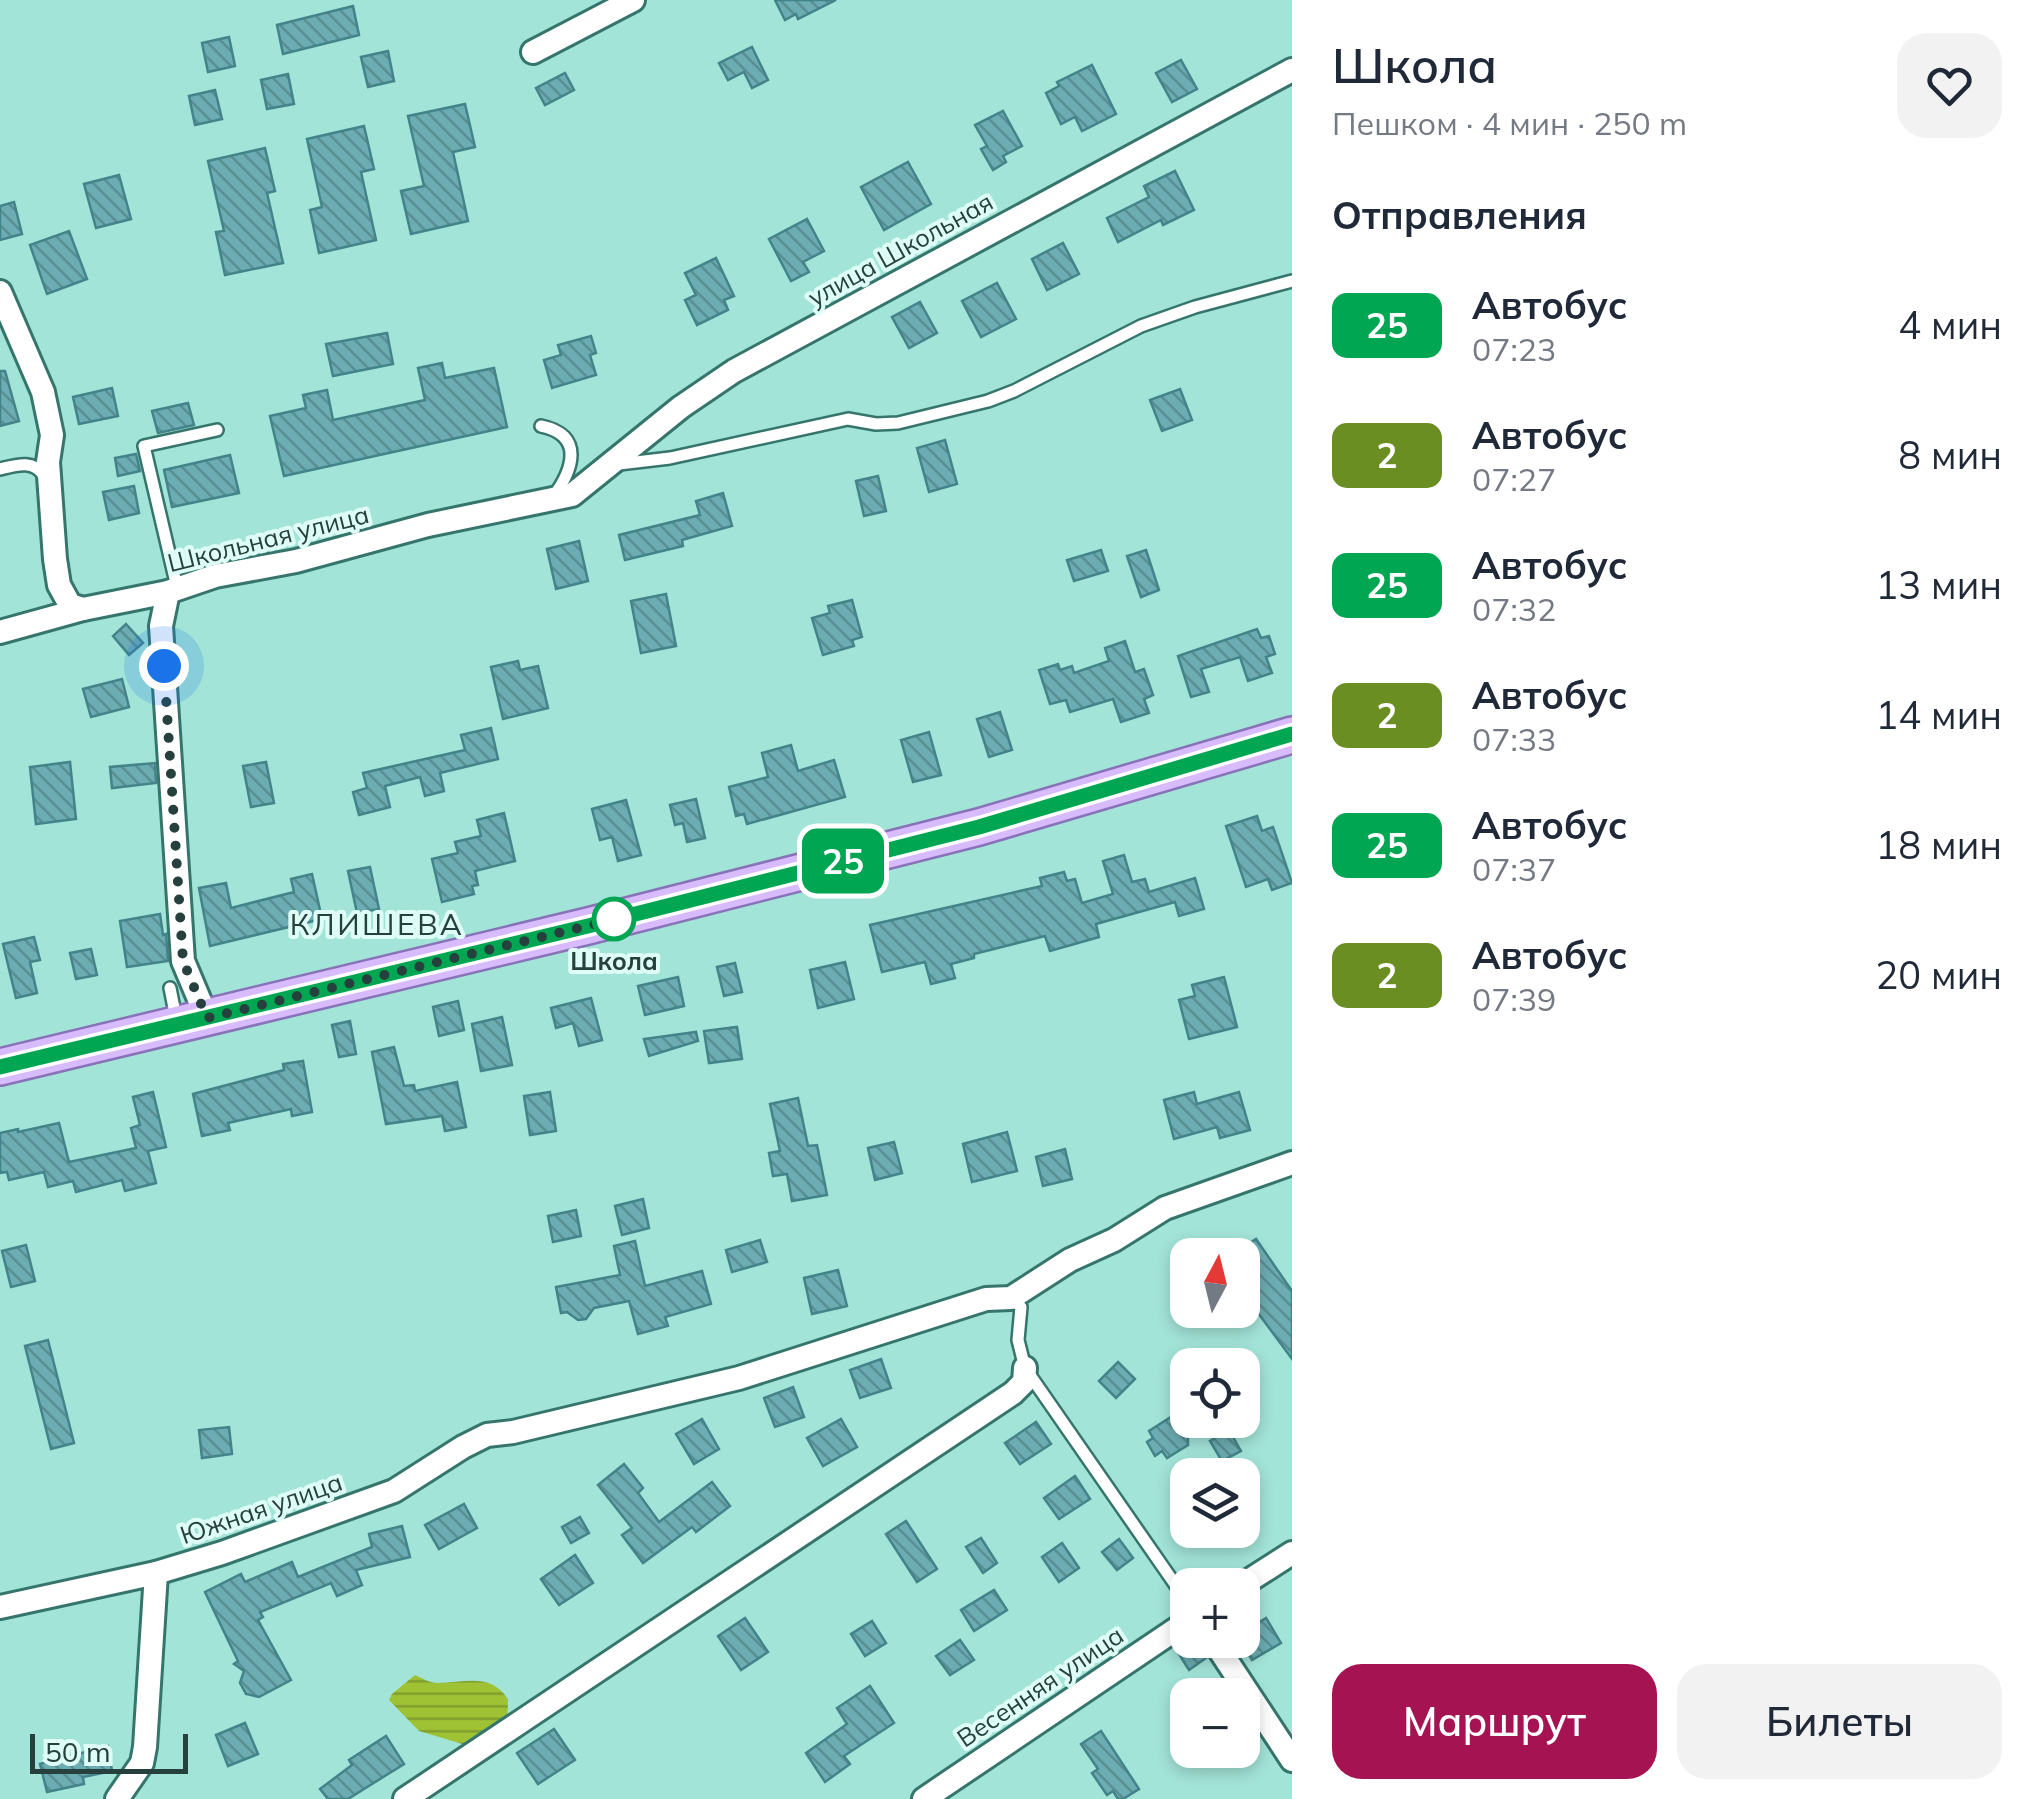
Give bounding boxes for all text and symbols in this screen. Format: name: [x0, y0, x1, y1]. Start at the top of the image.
button: heart: [1897, 33, 2002, 138]
text: Школа: [1332, 35, 1497, 95]
text: Пешком · 4 мин · 250 m: [1332, 103, 1687, 143]
street label: улица Школьная: [802, 185, 998, 313]
text: Отправления: [1332, 191, 1587, 239]
text: Автобус: [1472, 281, 1627, 329]
text: 4 мин: [1898, 301, 2002, 349]
text: 25: [1366, 303, 1408, 347]
text: 07:23: [1472, 329, 1556, 369]
text: Автобус: [1472, 411, 1627, 459]
text: 8 мин: [1898, 431, 2002, 479]
text: 2: [1376, 433, 1398, 477]
text: 07:27: [1472, 459, 1556, 499]
street label: Школьная улица: [164, 498, 372, 578]
text: Автобус: [1472, 541, 1627, 589]
text: 13 мин: [1876, 561, 2002, 609]
text: 25: [1366, 563, 1408, 607]
text: 07:32: [1472, 589, 1556, 629]
your location: [139, 641, 189, 691]
text: Автобус: [1472, 671, 1627, 719]
text: 14 мин: [1876, 691, 2002, 739]
text: 2: [1376, 693, 1398, 737]
text: 07:33: [1472, 719, 1556, 759]
text: Автобус: [1472, 801, 1627, 849]
text: 18 мин: [1876, 821, 2002, 869]
text: 25: [1366, 823, 1408, 867]
line badge: 25: [798, 828, 888, 894]
text: 25: [822, 839, 864, 883]
text: 07:37: [1472, 849, 1556, 889]
marker: Школа: [593, 898, 635, 940]
district label: КЛИШЕВА: [290, 905, 464, 943]
text: Автобус: [1472, 931, 1627, 979]
place label: Школа: [570, 945, 658, 976]
text: 20 мин: [1876, 951, 2002, 999]
text: 2: [1376, 953, 1398, 997]
text: 07:39: [1472, 979, 1556, 1019]
north arrow: [1170, 1238, 1260, 1328]
map controls: [1170, 1238, 1260, 1768]
button: locate: [1170, 1348, 1260, 1438]
button: layers: [1170, 1458, 1260, 1548]
street label: Южная улица: [176, 1466, 346, 1550]
button: +: [1170, 1568, 1260, 1658]
street label: Весенняя улица: [951, 1619, 1129, 1753]
button: Маршрут: [1332, 1664, 1657, 1779]
button: Билеты: [1677, 1664, 2002, 1779]
button: −: [1170, 1678, 1260, 1768]
scale bar: [30, 1729, 188, 1774]
text: 50 m: [45, 1734, 111, 1769]

